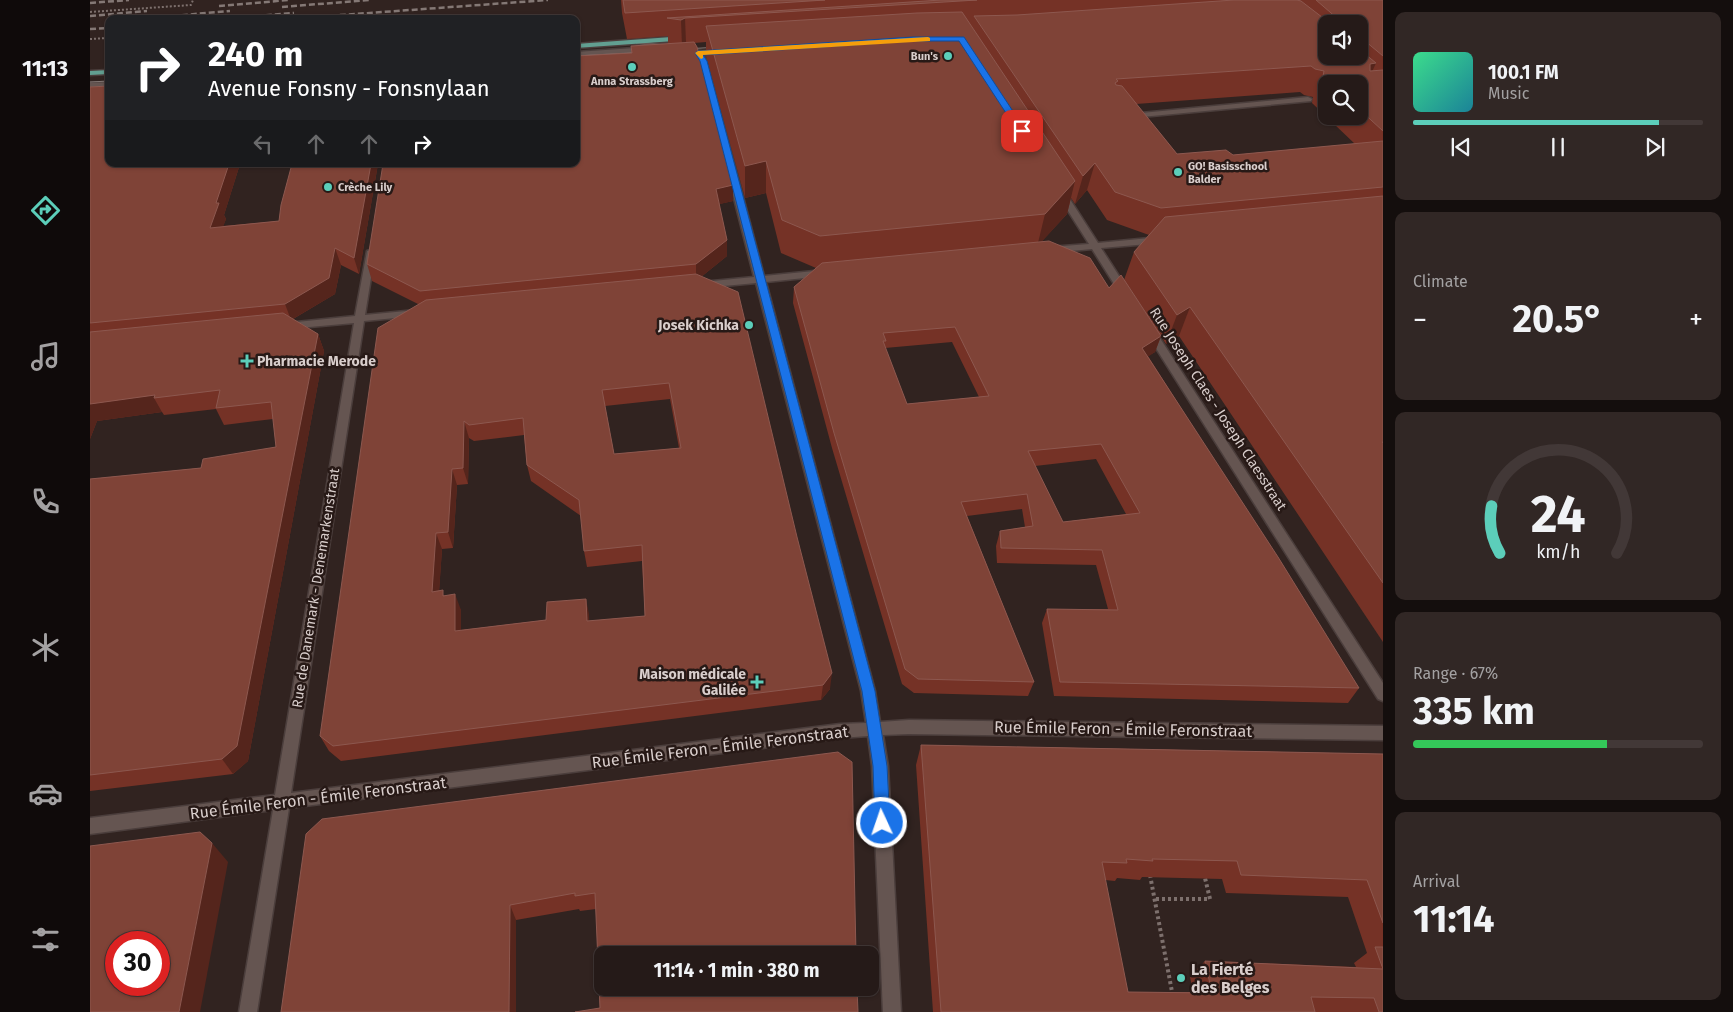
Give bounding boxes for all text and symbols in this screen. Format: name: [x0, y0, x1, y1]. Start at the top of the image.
map controls: [1318, 15, 1368, 125]
button: sound: [1318, 15, 1368, 65]
text: 240 m: [208, 33, 303, 75]
icon: right: [125, 35, 190, 100]
place label: Bun's: [911, 50, 939, 63]
marker: Bun's: [942, 50, 954, 62]
text: 11:13: [22, 55, 68, 82]
marker: Anna Strassberg: [626, 61, 638, 73]
text: 100.1 FM: [1488, 61, 1559, 84]
text: Avenue Fonsny - Fonsnylaan: [208, 75, 490, 102]
place label: Anna Strassberg: [590, 75, 674, 88]
button: search: [1318, 75, 1368, 125]
text: Music: [1488, 84, 1529, 103]
pin: [1001, 110, 1043, 152]
icon: arrive: [1008, 117, 1036, 145]
icon: left: [249, 130, 277, 158]
icon: ahead: [302, 130, 330, 158]
icon: ahead: [355, 130, 383, 158]
icon: right: [408, 130, 436, 158]
icon: previous: [1447, 133, 1475, 161]
icon: pause: [1544, 133, 1572, 161]
icon: next: [1641, 133, 1669, 161]
place label: GO! Basisschool Balder: [1188, 160, 1268, 186]
marker: GO! Basisschool Balder: [1172, 166, 1184, 178]
marker: Crèche Lily: [322, 181, 334, 193]
place label: Crèche Lily: [338, 181, 393, 194]
icon: directions: [28, 193, 63, 228]
text: Climate: [1413, 272, 1468, 291]
text: 20.5°: [1512, 296, 1604, 342]
text: −: [1413, 303, 1427, 336]
text: +: [1689, 303, 1703, 336]
street label: Rue Joseph Claes - Joseph Claesstraat: [1146, 304, 1291, 514]
place label: Josek Kichka: [657, 317, 739, 334]
marker: Josek Kichka: [743, 319, 755, 331]
icon: music: [28, 339, 63, 374]
place label: Pharmacie Merode: [257, 353, 376, 370]
marker: Pharmacie Merode: [241, 355, 253, 367]
street label: Rue de Danemark - Denemarkenstraat: [289, 466, 343, 709]
text: 24: [1531, 483, 1585, 546]
icon: phone: [28, 484, 63, 519]
text: km/h: [1536, 541, 1580, 563]
icon: climate: [28, 630, 63, 665]
text: Range · 67%: [1413, 664, 1498, 683]
place label: Maison médicale Galilée: [639, 666, 746, 699]
marker: Maison médicale Galilée: [750, 675, 764, 689]
text: 335 km: [1413, 688, 1535, 734]
street label: Rue Émile Feron - Émile Feronstraat: [994, 716, 1252, 741]
street label: Rue Émile Feron - Émile Feronstraat: [591, 721, 849, 772]
street label: Rue Émile Feron - Émile Feronstraat: [189, 772, 447, 823]
icon: car: [28, 776, 63, 811]
position arrow: [855, 796, 907, 848]
text: Arrival: [1413, 872, 1460, 891]
text: 11:14: [1413, 896, 1495, 942]
icon: filters: [28, 922, 63, 957]
speed limit sign: 30: [105, 931, 170, 996]
text: 11:14 · 1 min · 380 m: [653, 959, 820, 982]
place label: La Fierté des Belges: [1191, 960, 1270, 997]
marker: La Fierté des Belges: [1175, 972, 1187, 984]

